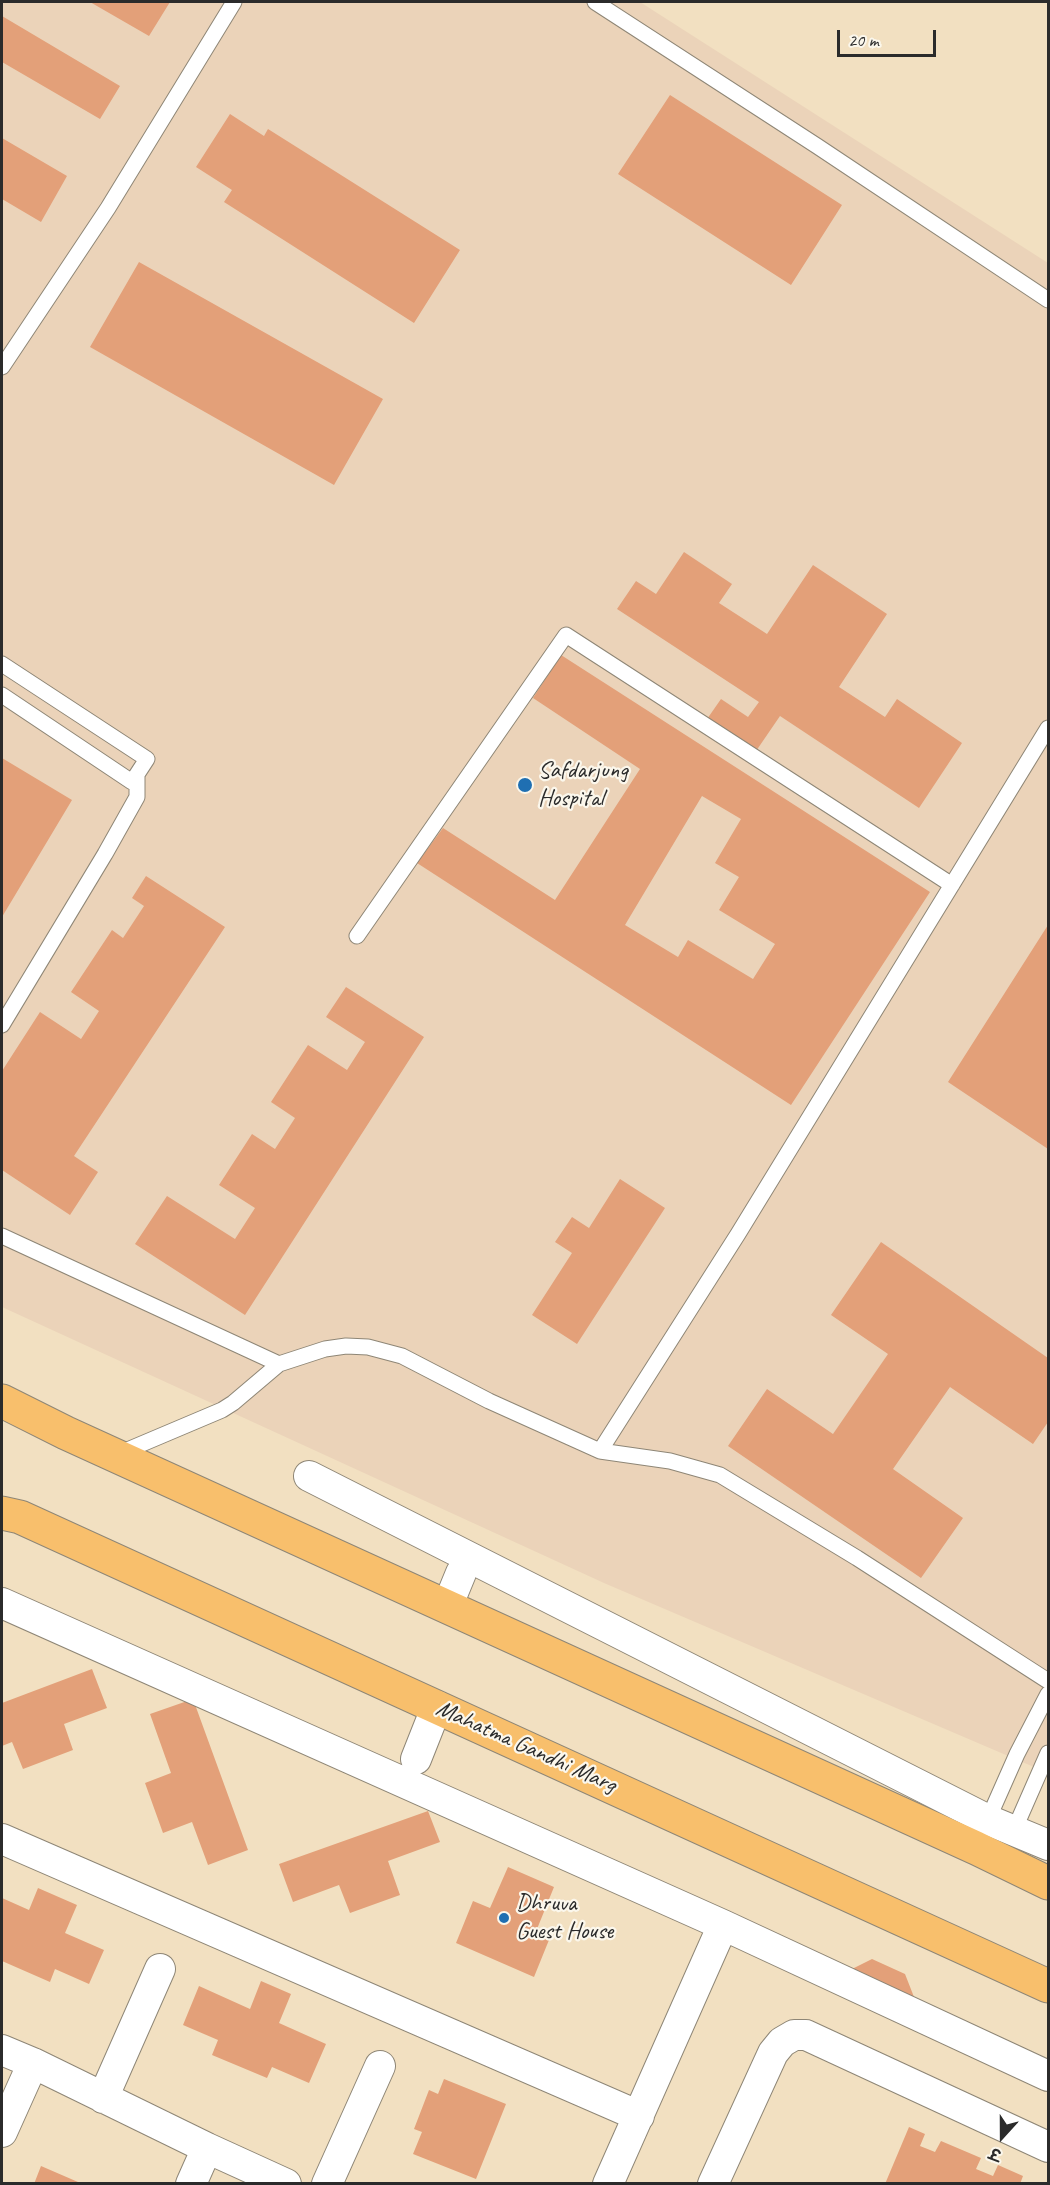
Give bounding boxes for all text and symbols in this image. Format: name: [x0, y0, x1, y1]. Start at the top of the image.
scale bar: [840, 18, 939, 56]
text: 20 m: [848, 29, 879, 51]
place label: Safdarjung Hospital: [538, 757, 628, 813]
marker: Safdarjung Hospital: [516, 776, 534, 794]
street label: Mahatma Gandhi Marg: [431, 1694, 621, 1800]
place label: Dhruva Guest House: [516, 1890, 613, 1946]
marker: Dhruva Guest House: [497, 1911, 511, 1925]
north arrow: [972, 2107, 1032, 2167]
text: उ: [987, 2143, 1004, 2165]

